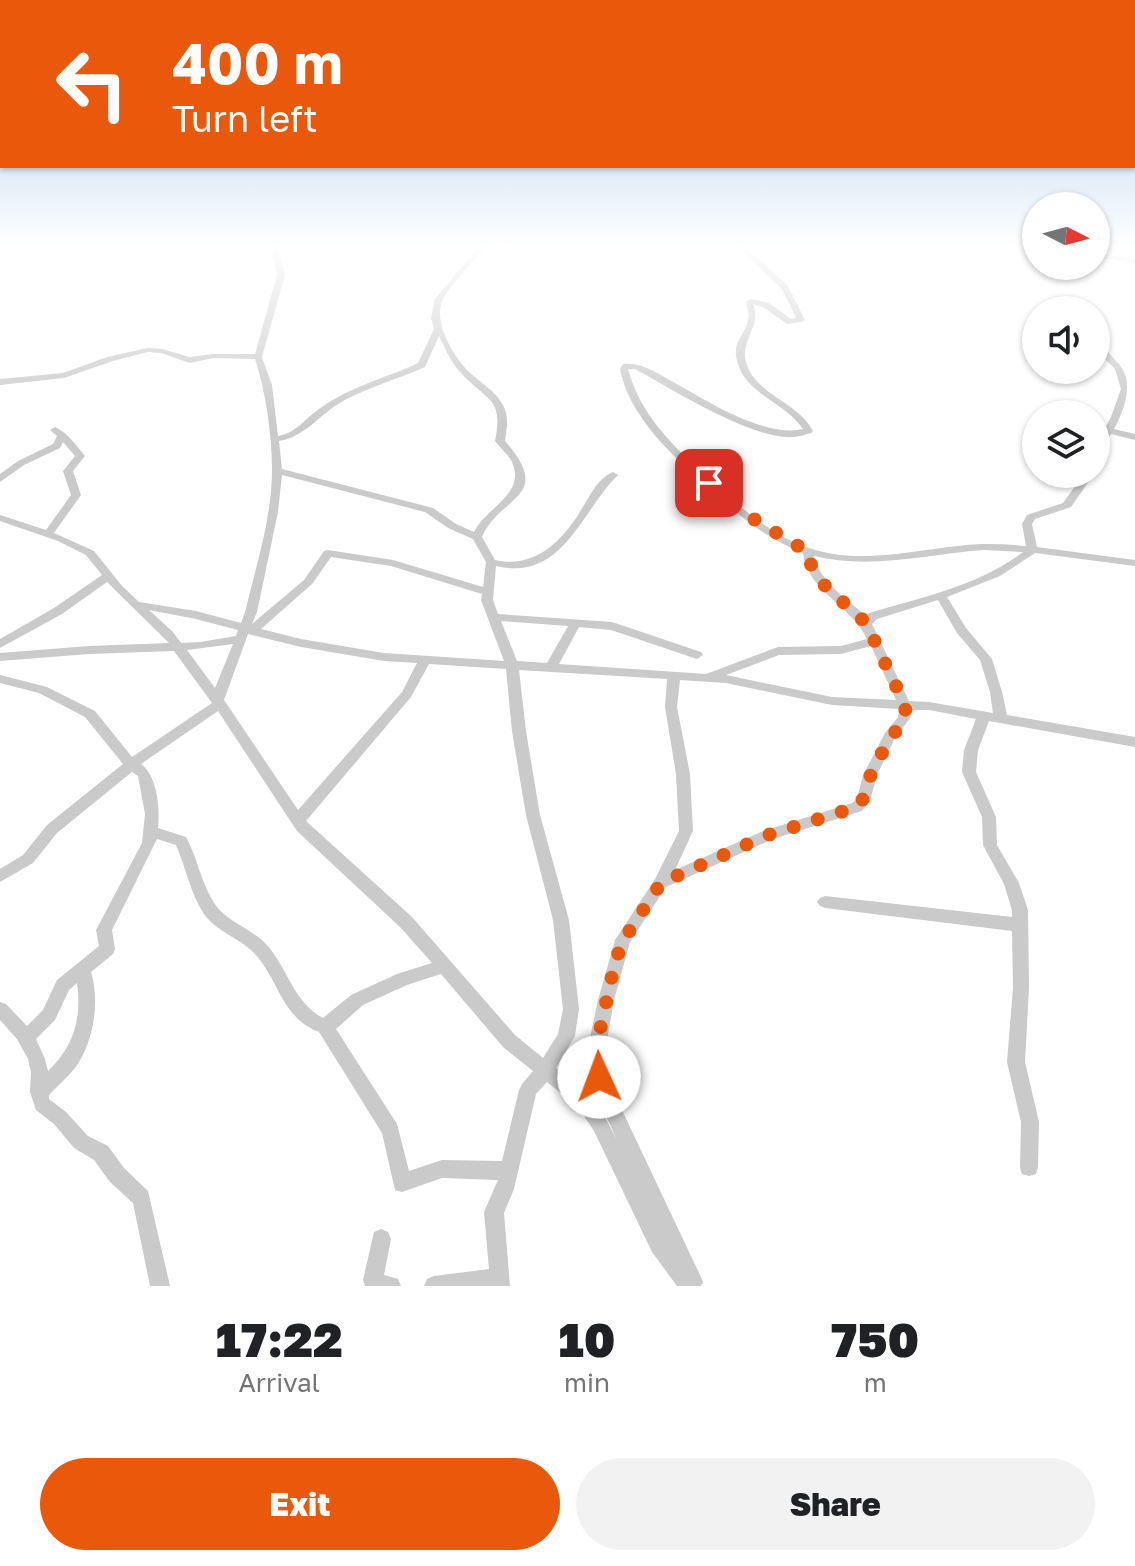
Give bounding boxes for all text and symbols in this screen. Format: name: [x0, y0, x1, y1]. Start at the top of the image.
text: 400 m: [172, 29, 343, 96]
icon: left: [40, 32, 144, 136]
text: Turn left: [172, 97, 318, 140]
north arrow: [1022, 192, 1110, 280]
map controls: [1022, 192, 1110, 488]
button: sound: [1022, 296, 1110, 384]
button: layers: [1022, 400, 1110, 488]
pin: [675, 449, 743, 517]
icon: arrive: [687, 461, 731, 505]
position arrow: [557, 1035, 641, 1119]
text: 17:22: [216, 1310, 343, 1368]
text: 10: [558, 1310, 615, 1368]
text: 750: [831, 1310, 919, 1368]
text: Arrival: [238, 1367, 320, 1398]
text: min: [564, 1367, 610, 1398]
text: m: [864, 1367, 887, 1398]
button: Exit: [40, 1458, 560, 1550]
button: Share: [576, 1458, 1095, 1550]

